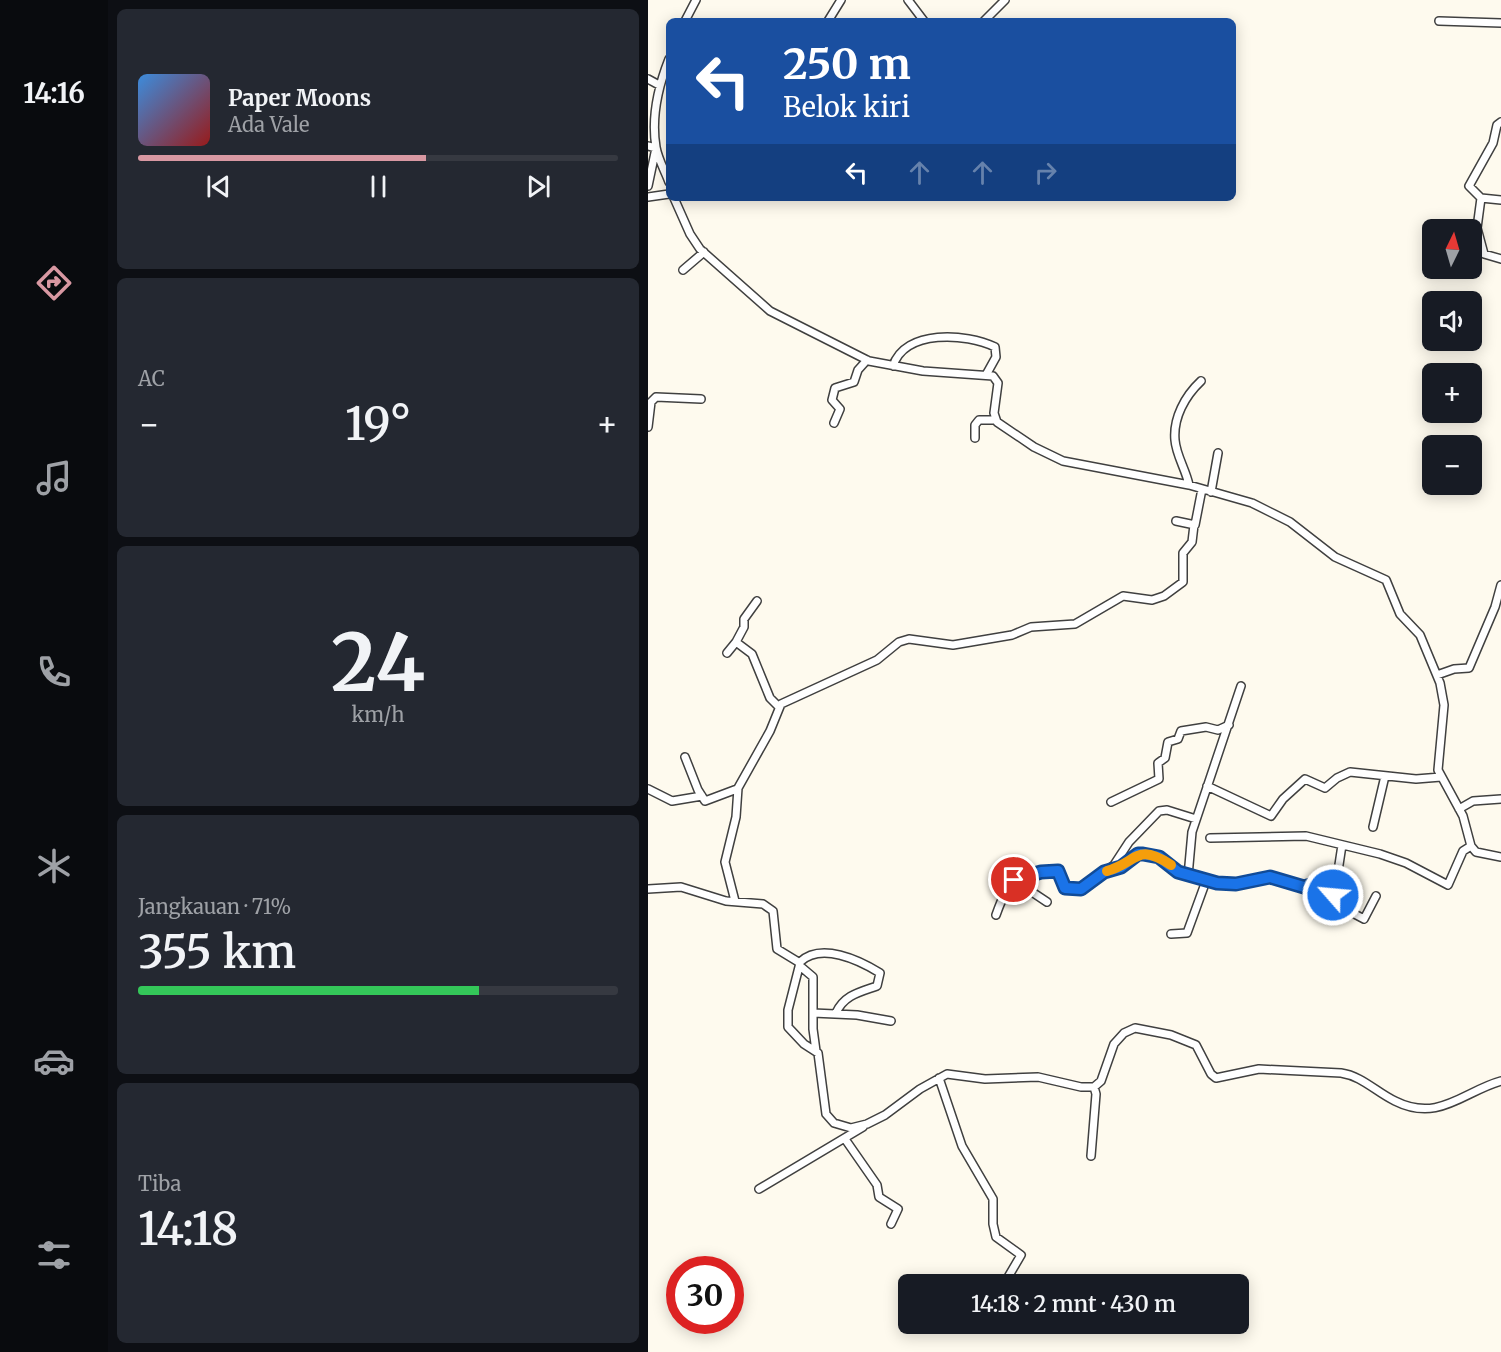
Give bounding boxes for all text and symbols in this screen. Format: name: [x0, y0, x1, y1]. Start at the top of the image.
text: 250 m: [783, 38, 911, 90]
icon: left: [684, 42, 762, 120]
text: 14:16: [23, 76, 85, 110]
text: Paper Moons: [228, 84, 371, 112]
text: Belok kiri: [783, 90, 910, 124]
text: Ada Vale: [228, 112, 309, 137]
icon: left: [840, 156, 873, 189]
icon: ahead: [903, 156, 936, 189]
icon: ahead: [966, 156, 999, 189]
icon: right: [1029, 156, 1062, 189]
icon: previous: [202, 170, 235, 203]
icon: pause: [362, 170, 395, 203]
icon: next: [522, 170, 555, 203]
north arrow: [1422, 219, 1482, 279]
map controls: [1422, 219, 1482, 495]
icon: directions: [33, 262, 75, 304]
button: sound: [1422, 291, 1482, 351]
button: +: [1422, 363, 1482, 423]
text: AC: [138, 366, 165, 391]
text: 19°: [345, 396, 411, 452]
text: −: [138, 404, 160, 445]
text: +: [596, 404, 618, 445]
button: −: [1422, 435, 1482, 495]
icon: music: [33, 457, 75, 499]
text: 24: [331, 614, 425, 712]
icon: phone: [33, 651, 75, 693]
text: km/h: [352, 702, 404, 727]
icon: climate: [33, 845, 75, 887]
pin: [988, 854, 1039, 905]
icon: arrive: [997, 863, 1030, 896]
position arrow: [1301, 863, 1365, 927]
text: Jangkauan · 71%: [138, 894, 291, 919]
text: 355 km: [138, 924, 296, 980]
icon: car: [33, 1040, 75, 1082]
text: Tiba: [138, 1171, 181, 1196]
text: 14:18: [138, 1201, 238, 1257]
icon: filters: [33, 1234, 75, 1276]
speed limit sign: 30: [666, 1256, 744, 1334]
text: 14:18 · 2 mnt · 430 m: [971, 1290, 1176, 1318]

